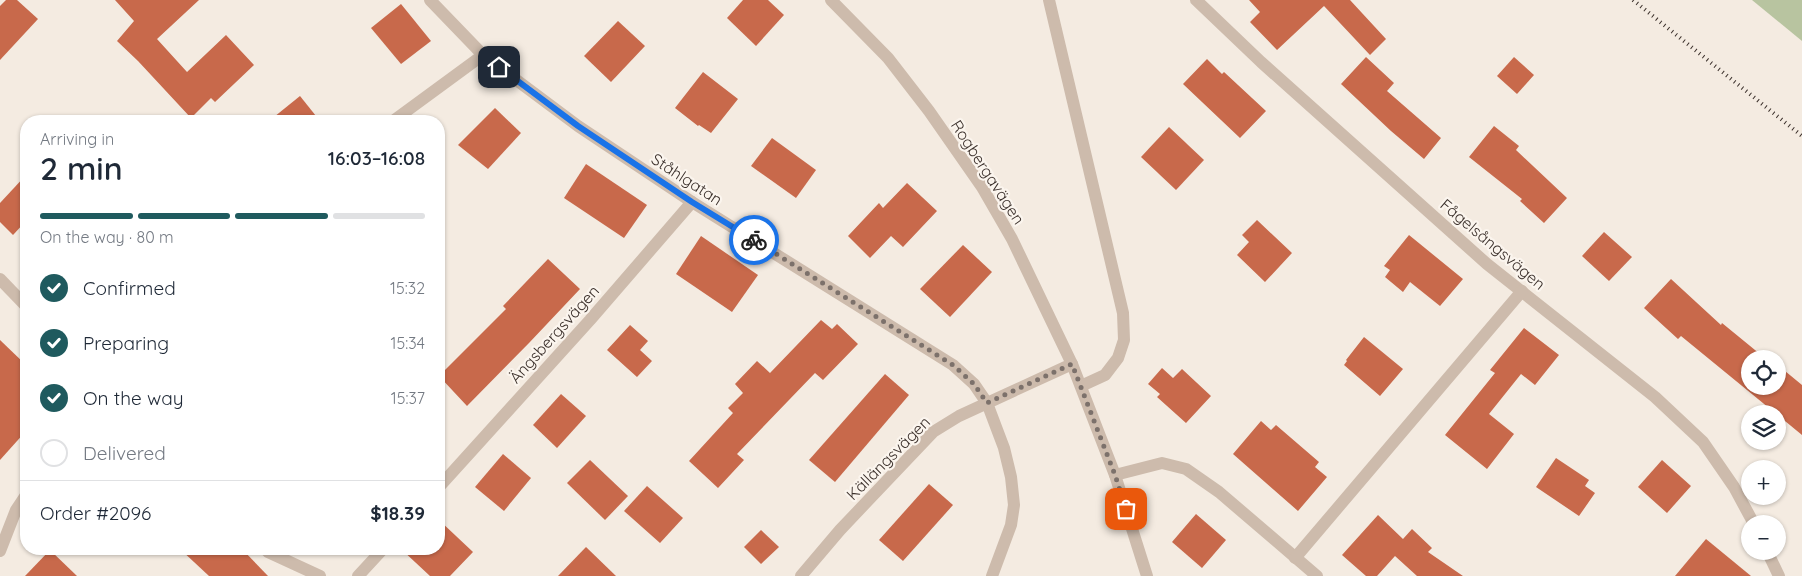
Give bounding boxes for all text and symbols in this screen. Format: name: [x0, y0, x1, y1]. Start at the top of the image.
pin: [478, 46, 520, 88]
icon: home: [485, 53, 513, 81]
street label: Rogbergavägen: [947, 116, 1029, 228]
text: Arriving in: [40, 129, 114, 149]
text: 16:03–16:08: [328, 146, 425, 170]
text: 2 min: [40, 148, 123, 188]
street label: Ståhlgatan: [648, 149, 726, 209]
street label: Fågelsångsvägen: [1436, 194, 1550, 294]
courier: [729, 215, 779, 265]
icon: bike: [740, 226, 768, 254]
text: On the way · 80 m: [40, 227, 174, 247]
icon: check: [40, 274, 68, 302]
text: Confirmed: [83, 276, 176, 300]
text: 15:32: [390, 278, 425, 298]
street label: Ängsbergsvägen: [505, 281, 603, 387]
icon: check: [40, 329, 68, 357]
text: Preparing: [83, 331, 169, 355]
text: 15:34: [391, 333, 425, 353]
map controls: [1741, 350, 1786, 560]
button: locate: [1741, 350, 1786, 395]
icon: check: [40, 384, 68, 412]
text: On the way: [83, 386, 184, 410]
text: 15:37: [391, 388, 425, 408]
button: layers: [1741, 405, 1786, 450]
street label: Källängsvägen: [842, 412, 934, 504]
text: Delivered: [83, 441, 166, 465]
button: +: [1741, 460, 1786, 505]
pin: [1105, 488, 1147, 530]
icon: bag: [1112, 495, 1140, 523]
text: Order #2096: [40, 501, 151, 525]
text: $18.39: [370, 501, 425, 525]
button: −: [1741, 515, 1786, 560]

